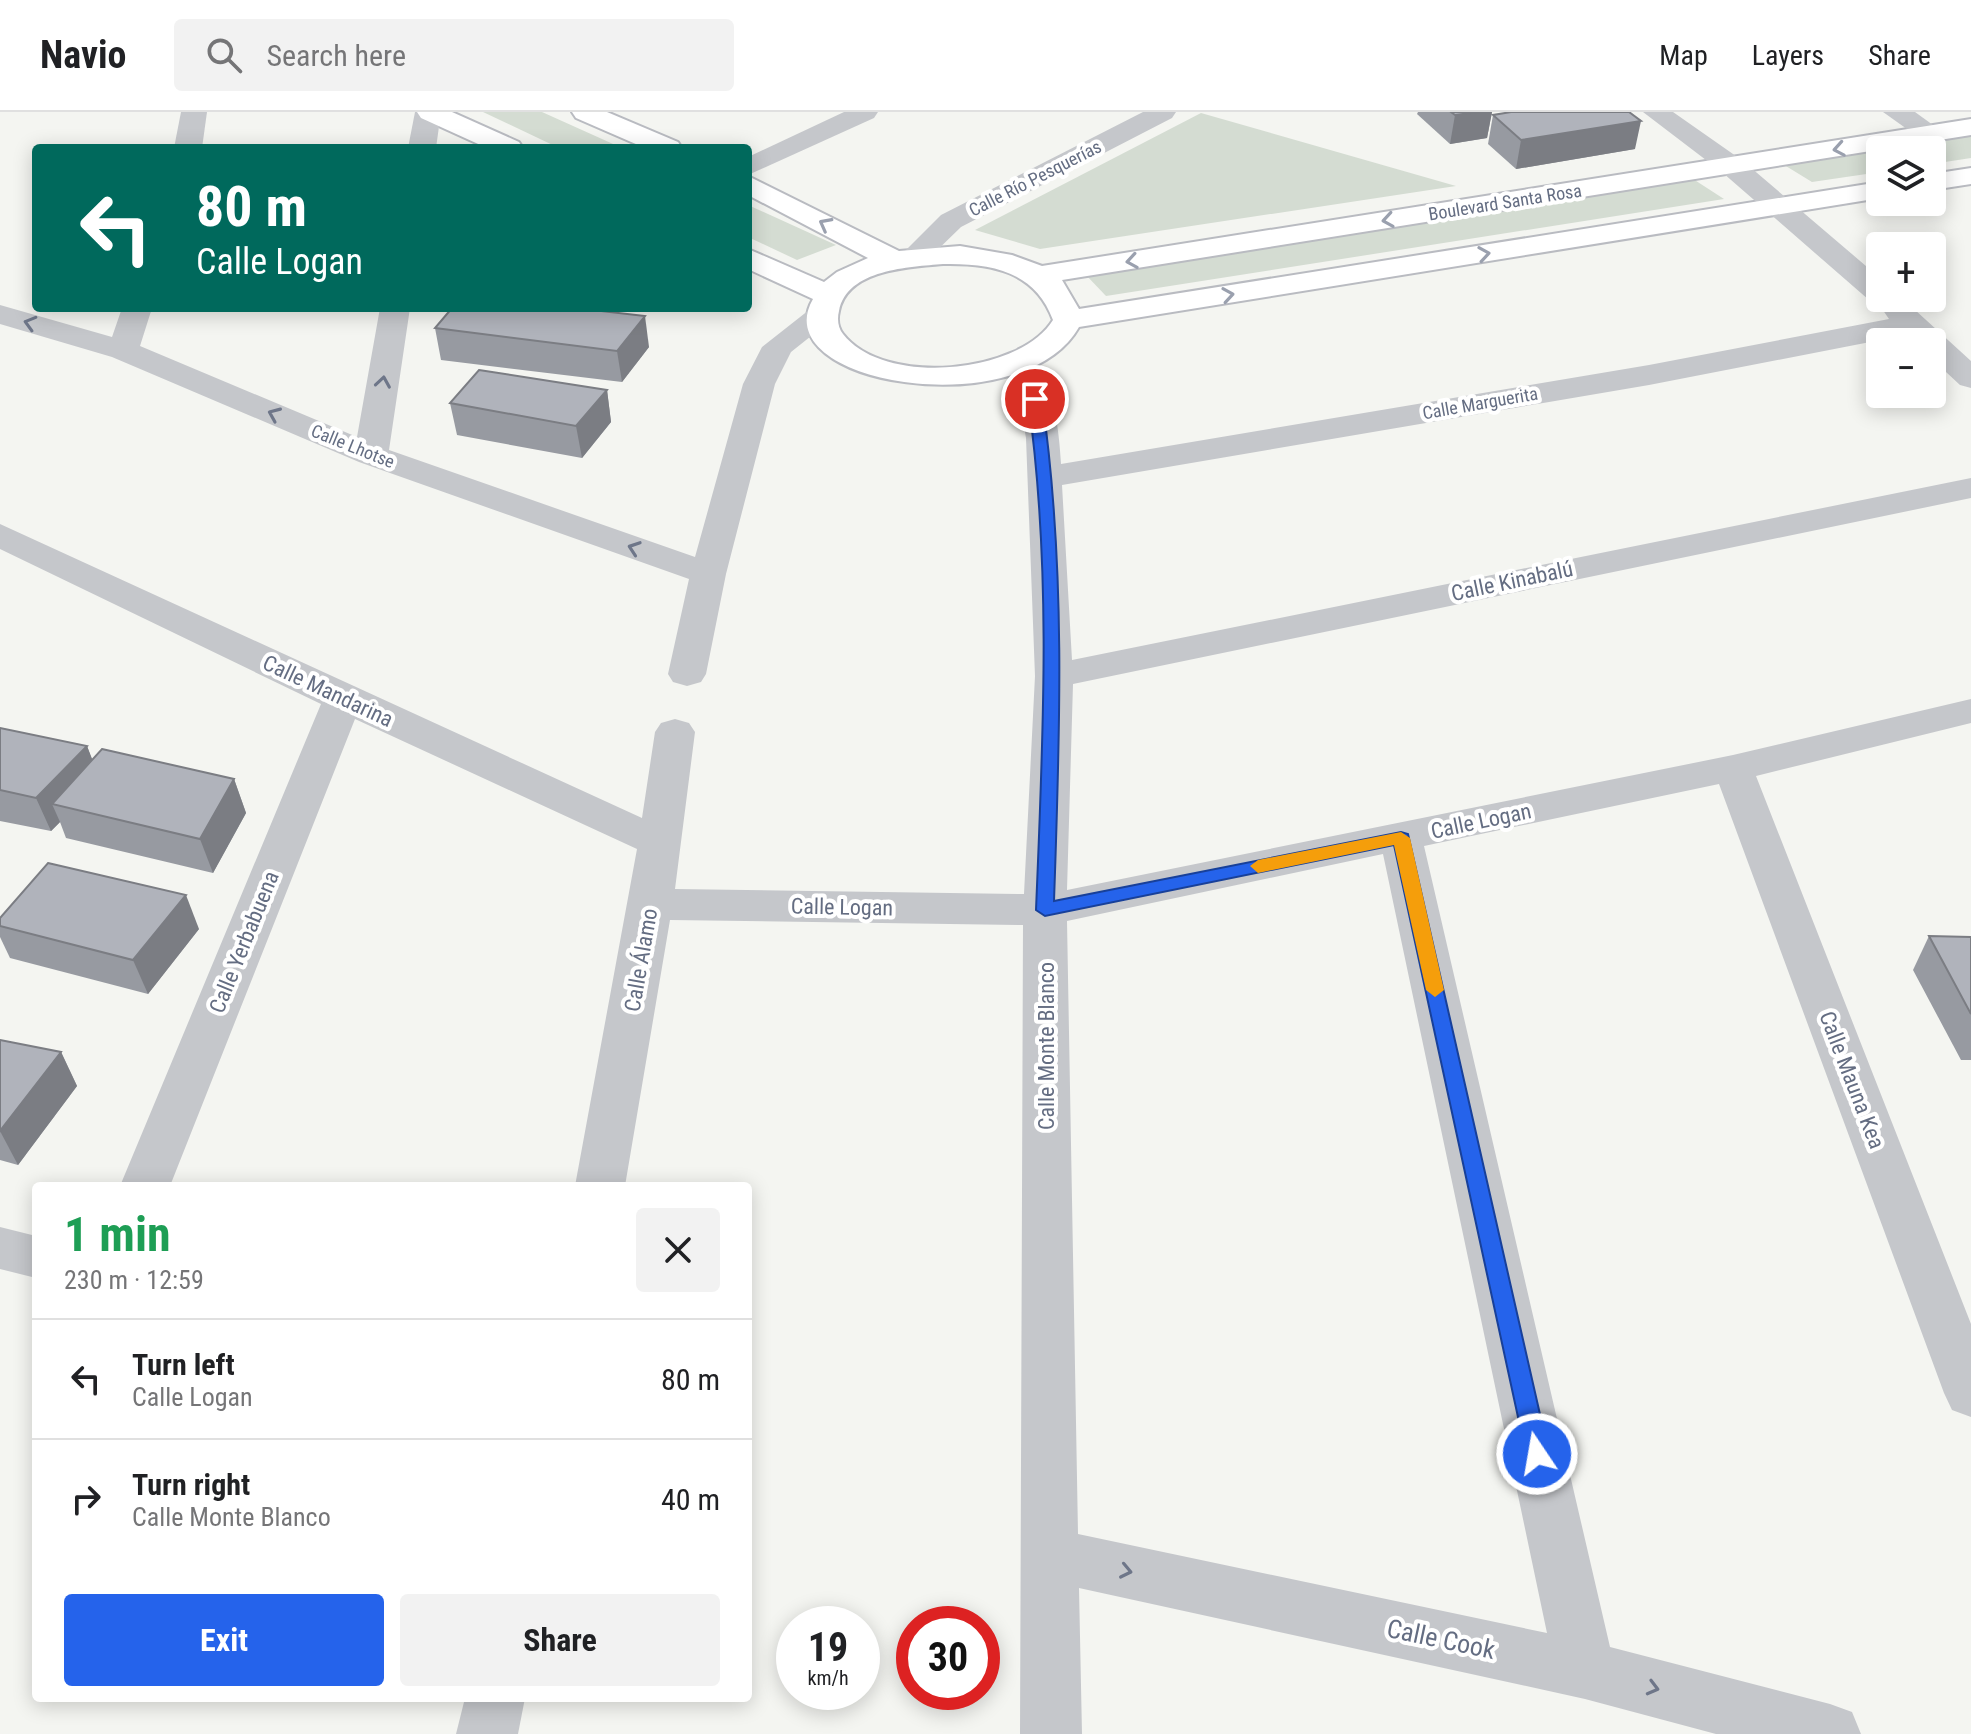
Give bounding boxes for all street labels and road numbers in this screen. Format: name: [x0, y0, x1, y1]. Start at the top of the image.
street label: Calle Río Pesquerías: [965, 136, 1105, 220]
street label: Boulevard Santa Rosa: [1427, 180, 1583, 224]
street label: Calle Marguerita: [1421, 383, 1539, 423]
street label: Calle Lhotse: [308, 420, 398, 472]
street label: Calle Kinabalú: [1449, 556, 1575, 606]
street label: Calle Mandarina: [259, 650, 397, 732]
street label: Calle Logan: [1429, 798, 1533, 844]
street label: Calle Yerbabuena: [204, 867, 284, 1017]
street label: Calle Logan: [791, 894, 893, 920]
street label: Calle Álamo: [620, 906, 662, 1014]
street label: Calle Monte Blanco: [1034, 962, 1059, 1130]
street label: Calle Mauna Kea: [1814, 1008, 1890, 1152]
street label: Calle Cook: [1384, 1613, 1498, 1665]

